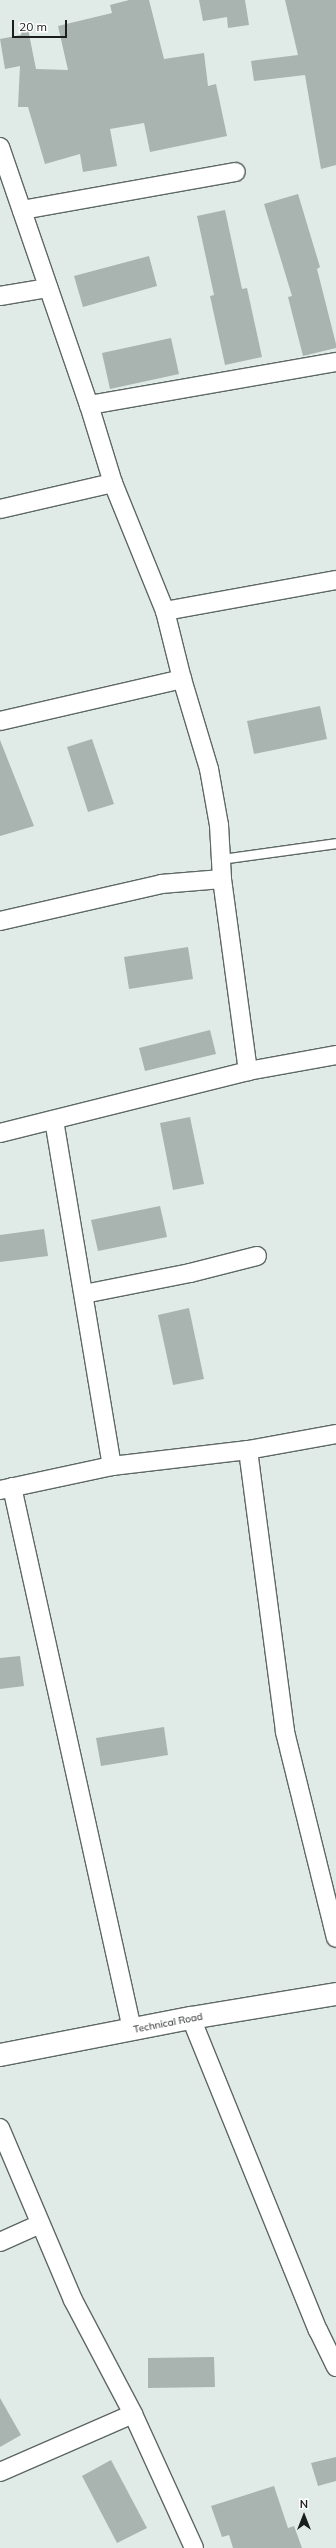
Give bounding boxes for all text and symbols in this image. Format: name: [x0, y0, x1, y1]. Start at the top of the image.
scale bar: [14, 12, 69, 38]
text: 20 m: [19, 19, 47, 34]
street label: Technical Road: [132, 2010, 204, 2036]
north arrow: [284, 2496, 324, 2536]
text: N: [300, 2497, 308, 2511]

